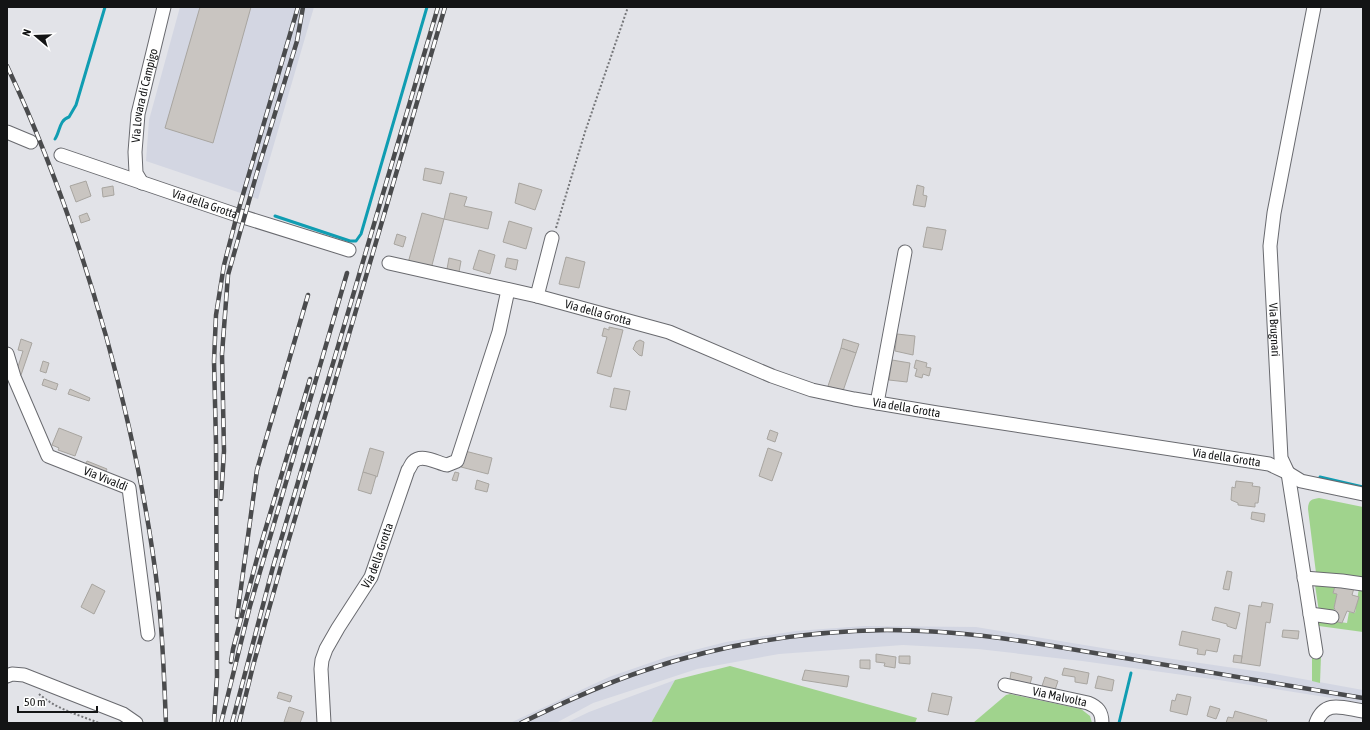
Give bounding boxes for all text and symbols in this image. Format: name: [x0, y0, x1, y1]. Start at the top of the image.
north arrow: [16, 16, 56, 56]
text: N: [20, 28, 33, 38]
street label: Via Lovara di Campigo: [129, 47, 161, 143]
street label: Via della Grotta: [170, 186, 240, 222]
street label: Via della Grotta: [563, 297, 633, 328]
street label: Via Brugnari: [1266, 303, 1283, 357]
street label: Via della Grotta: [871, 395, 941, 420]
street label: Via della Grotta: [1192, 445, 1262, 470]
street label: Via Vivaldi: [81, 464, 130, 494]
street label: Via della Grotta: [359, 521, 396, 591]
street label: Via Malvolta: [1031, 684, 1088, 710]
scale bar: [18, 688, 97, 714]
text: 50 m: [24, 695, 46, 709]

